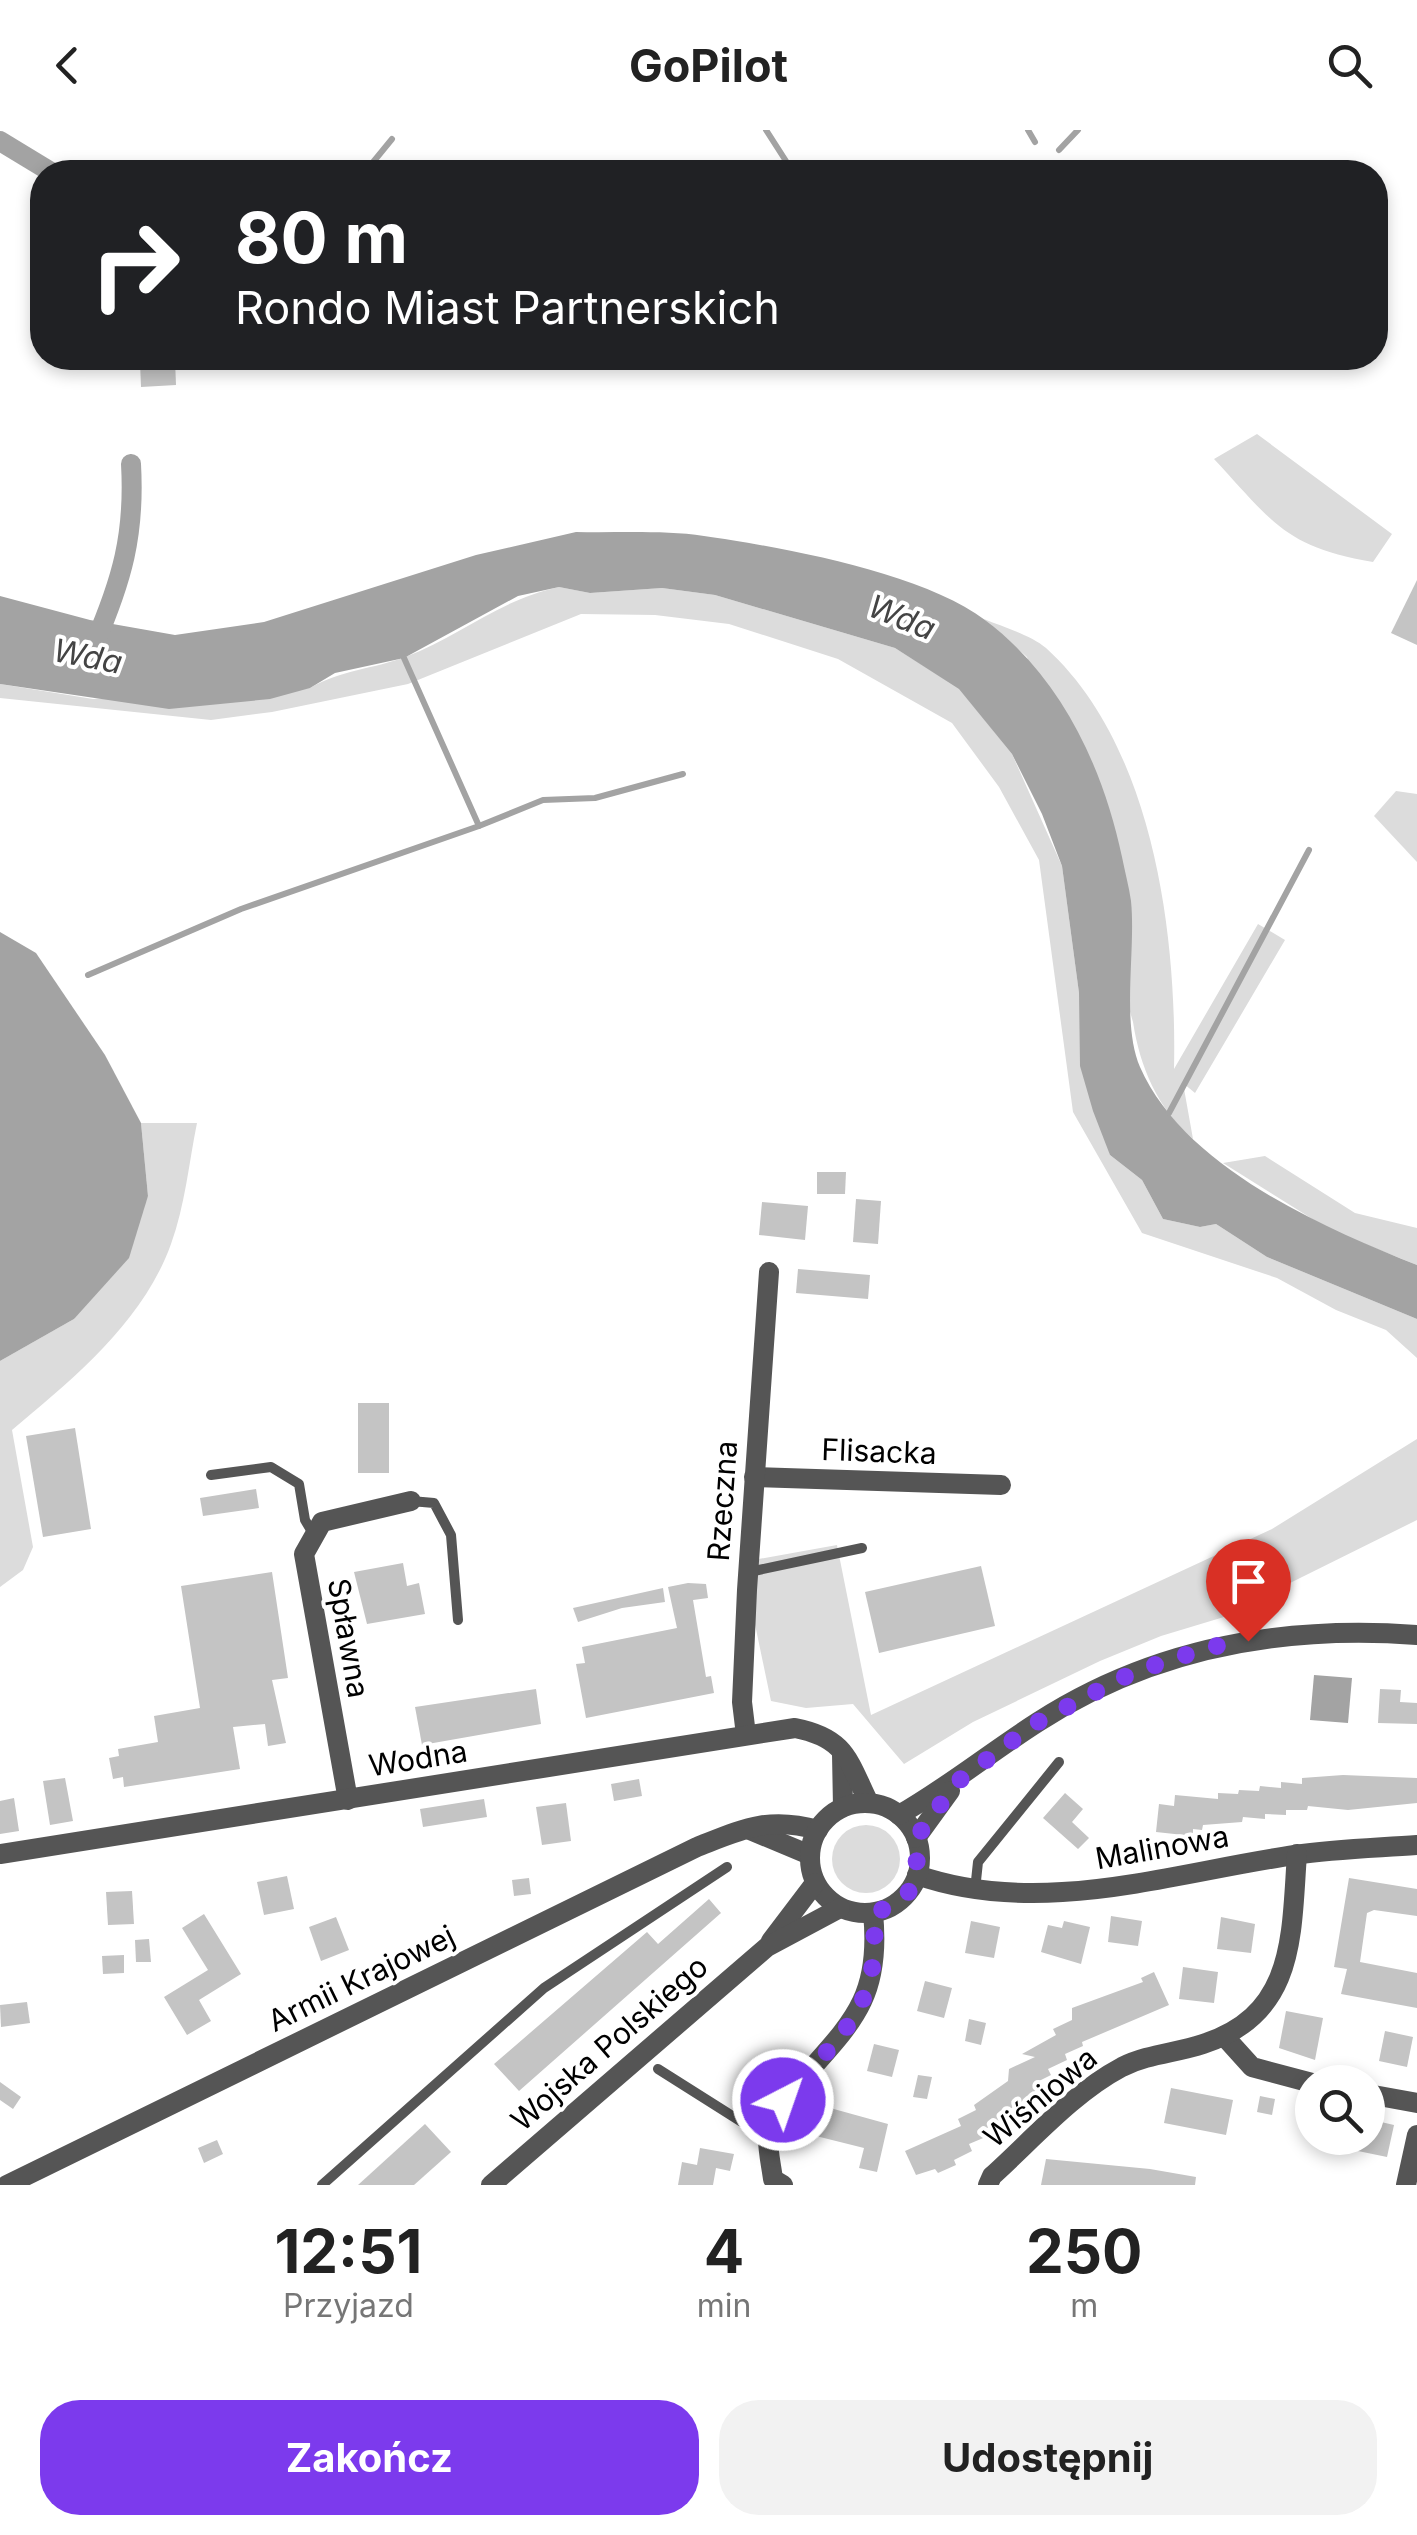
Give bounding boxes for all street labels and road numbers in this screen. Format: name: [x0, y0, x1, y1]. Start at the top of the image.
street label: Flisacka: [821, 1431, 937, 1471]
street label: Rzeczna: [700, 1440, 744, 1562]
street label: Spławna: [321, 1575, 377, 1701]
street label: Wodna: [366, 1732, 470, 1784]
street label: Malinowa: [1092, 1818, 1232, 1876]
street label: Armii Krajowej: [262, 1917, 460, 2039]
street label: Wojska Polskiego: [503, 1948, 715, 2138]
street label: Wiśniowa: [976, 2039, 1104, 2155]

